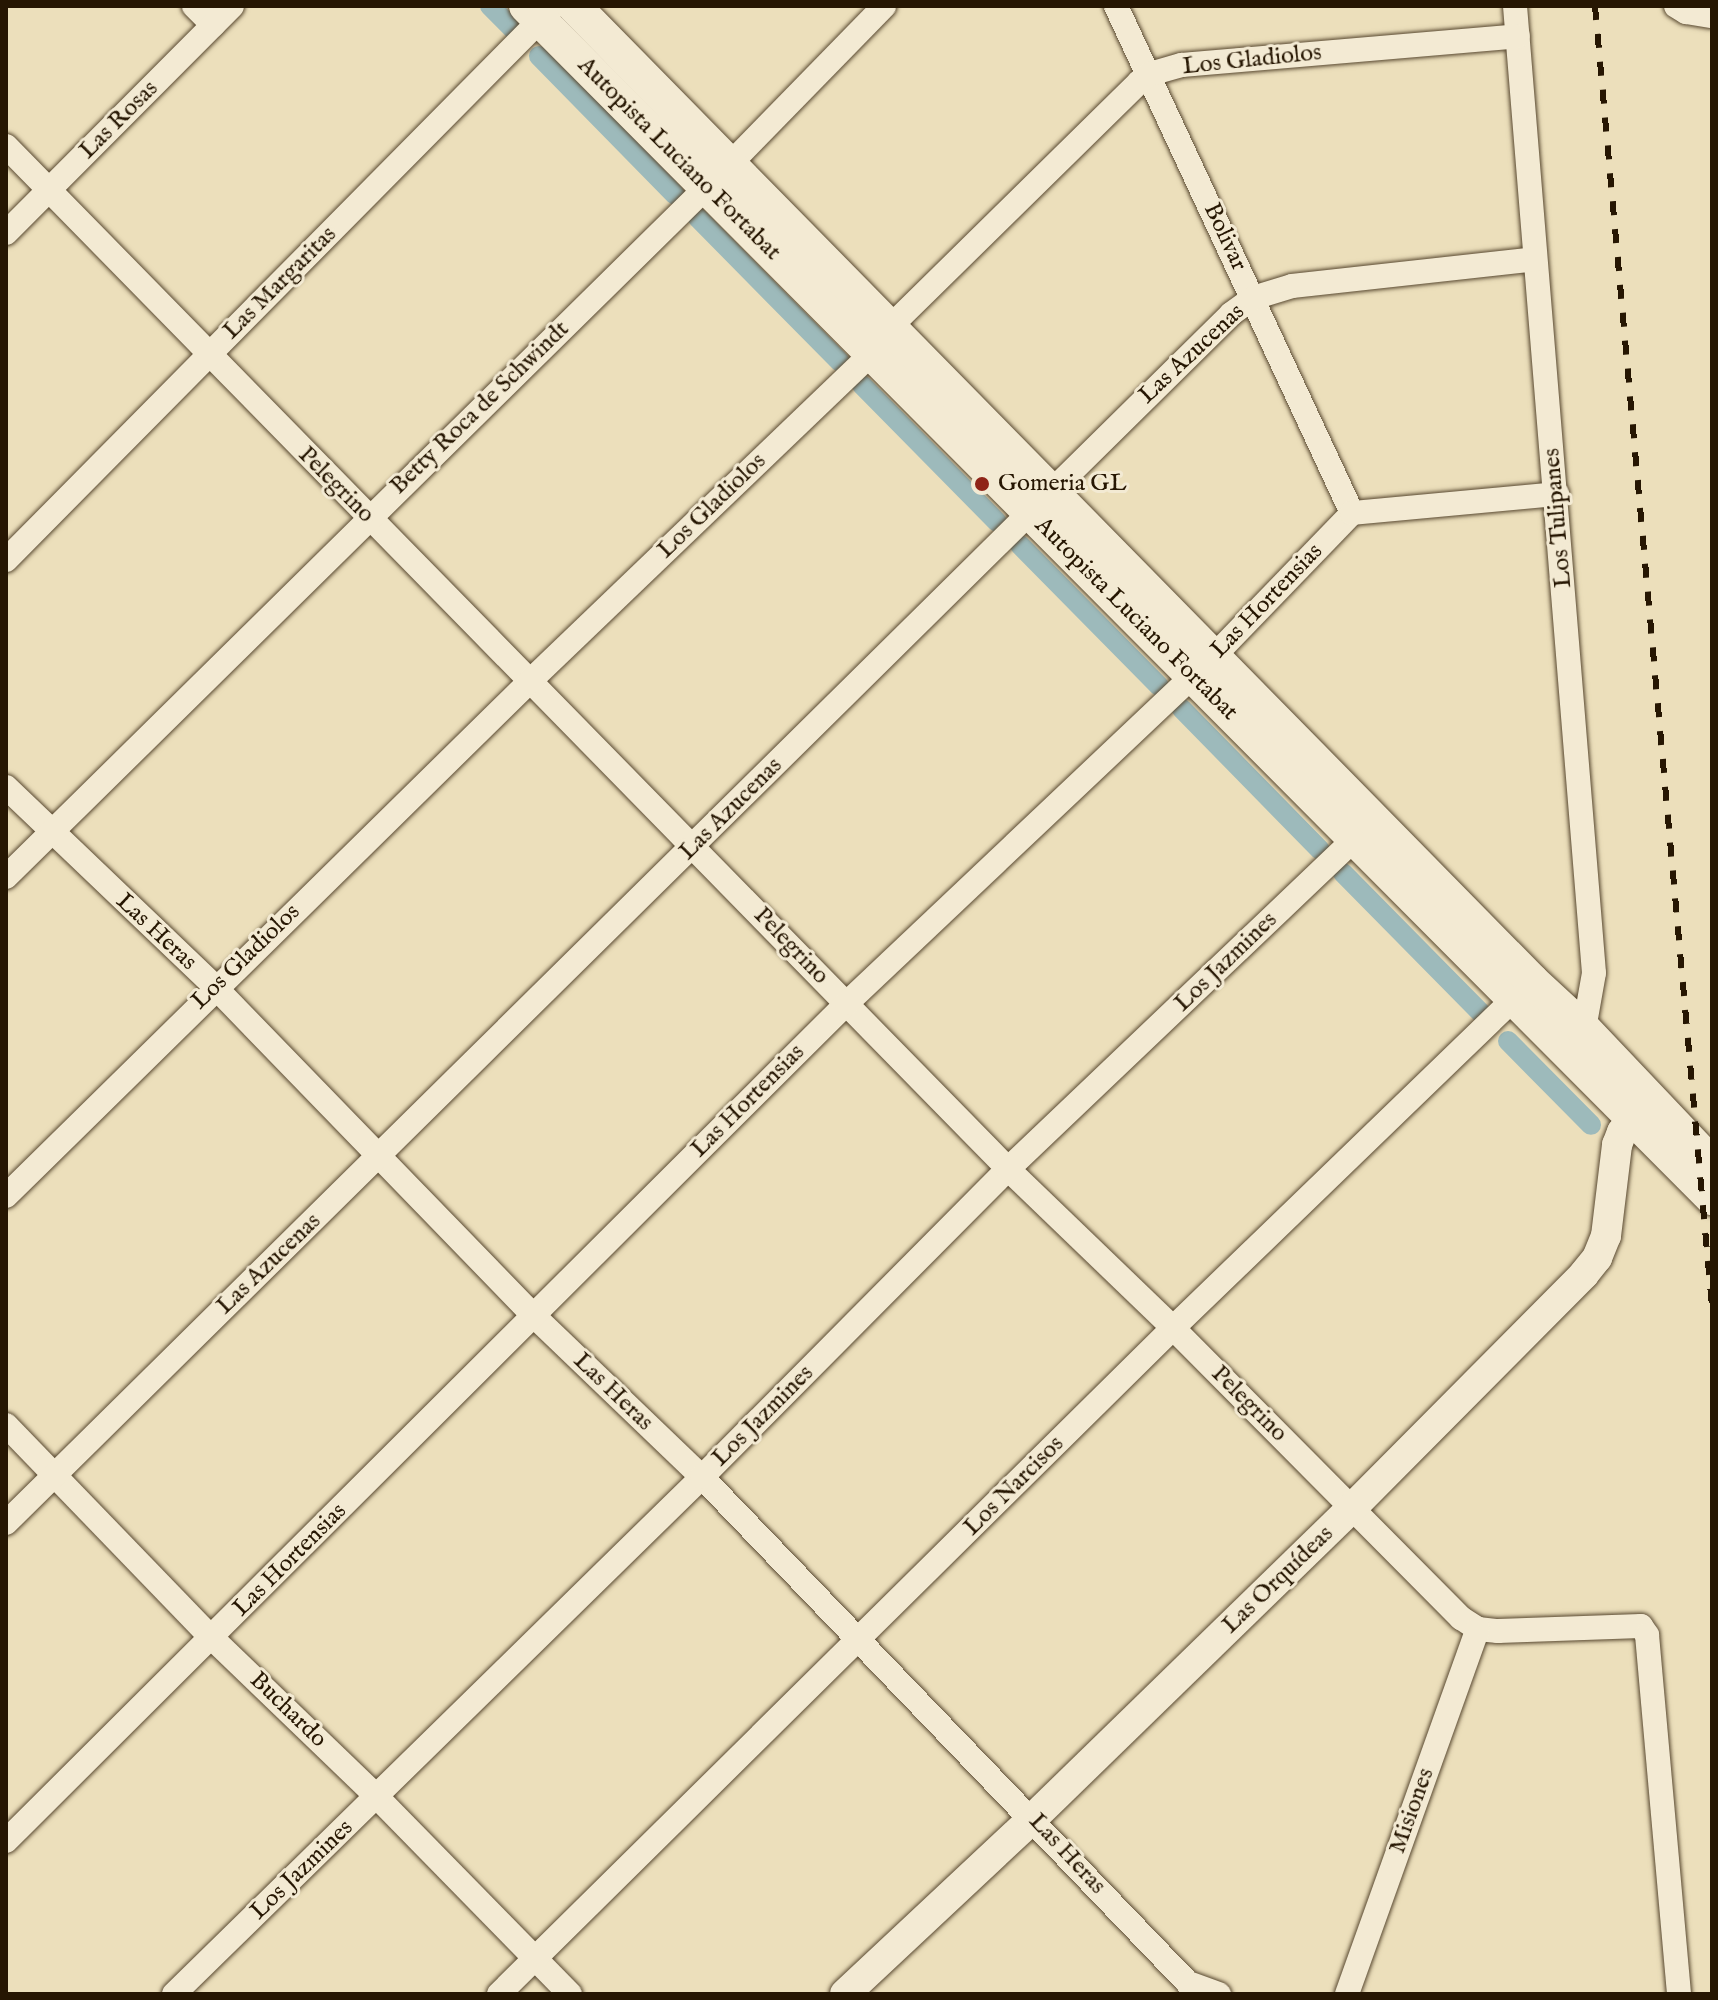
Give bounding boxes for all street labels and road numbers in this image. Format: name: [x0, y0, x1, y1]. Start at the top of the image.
street label: Los Gladiolos: [1181, 38, 1323, 82]
street label: Autopista Luciano Fortabat: [571, 51, 787, 267]
street label: Las Rosas: [74, 75, 164, 165]
street label: Bolivar: [1197, 199, 1253, 275]
street label: Las Margaritas: [217, 220, 343, 346]
street label: Las Azucenas: [1133, 298, 1251, 410]
street label: Betty Roca de Schwindt: [385, 315, 575, 501]
street label: Pelegrino: [292, 441, 380, 529]
street label: Los Gladiolos: [652, 447, 772, 565]
street label: Los Tulipanes: [1538, 447, 1578, 589]
street label: Autopista Luciano Fortabat: [1028, 511, 1244, 727]
street label: Las Hortensias: [1205, 538, 1329, 664]
street label: Las Azucenas: [674, 752, 788, 866]
street label: Las Heras: [110, 887, 202, 977]
street label: Los Gladiolos: [186, 898, 306, 1016]
street label: Pelegrino: [747, 901, 835, 991]
street label: Los Jazmines: [1169, 906, 1283, 1018]
street label: Las Hortensias: [685, 1038, 811, 1164]
street label: Las Azucenas: [211, 1207, 327, 1321]
street label: Las Heras: [567, 1347, 659, 1437]
street label: Los Jazmines: [706, 1359, 820, 1473]
street label: Pelegrino: [1205, 1360, 1293, 1448]
street label: Los Narcisos: [958, 1430, 1070, 1542]
street label: Las Hortensias: [227, 1497, 353, 1623]
street label: Las Orquídeas: [1217, 1520, 1339, 1640]
street label: Buchardo: [243, 1666, 333, 1754]
street label: Misiones: [1383, 1764, 1441, 1858]
street label: Las Heras: [1022, 1808, 1112, 1900]
street label: Los Jazmines: [245, 1814, 359, 1926]

